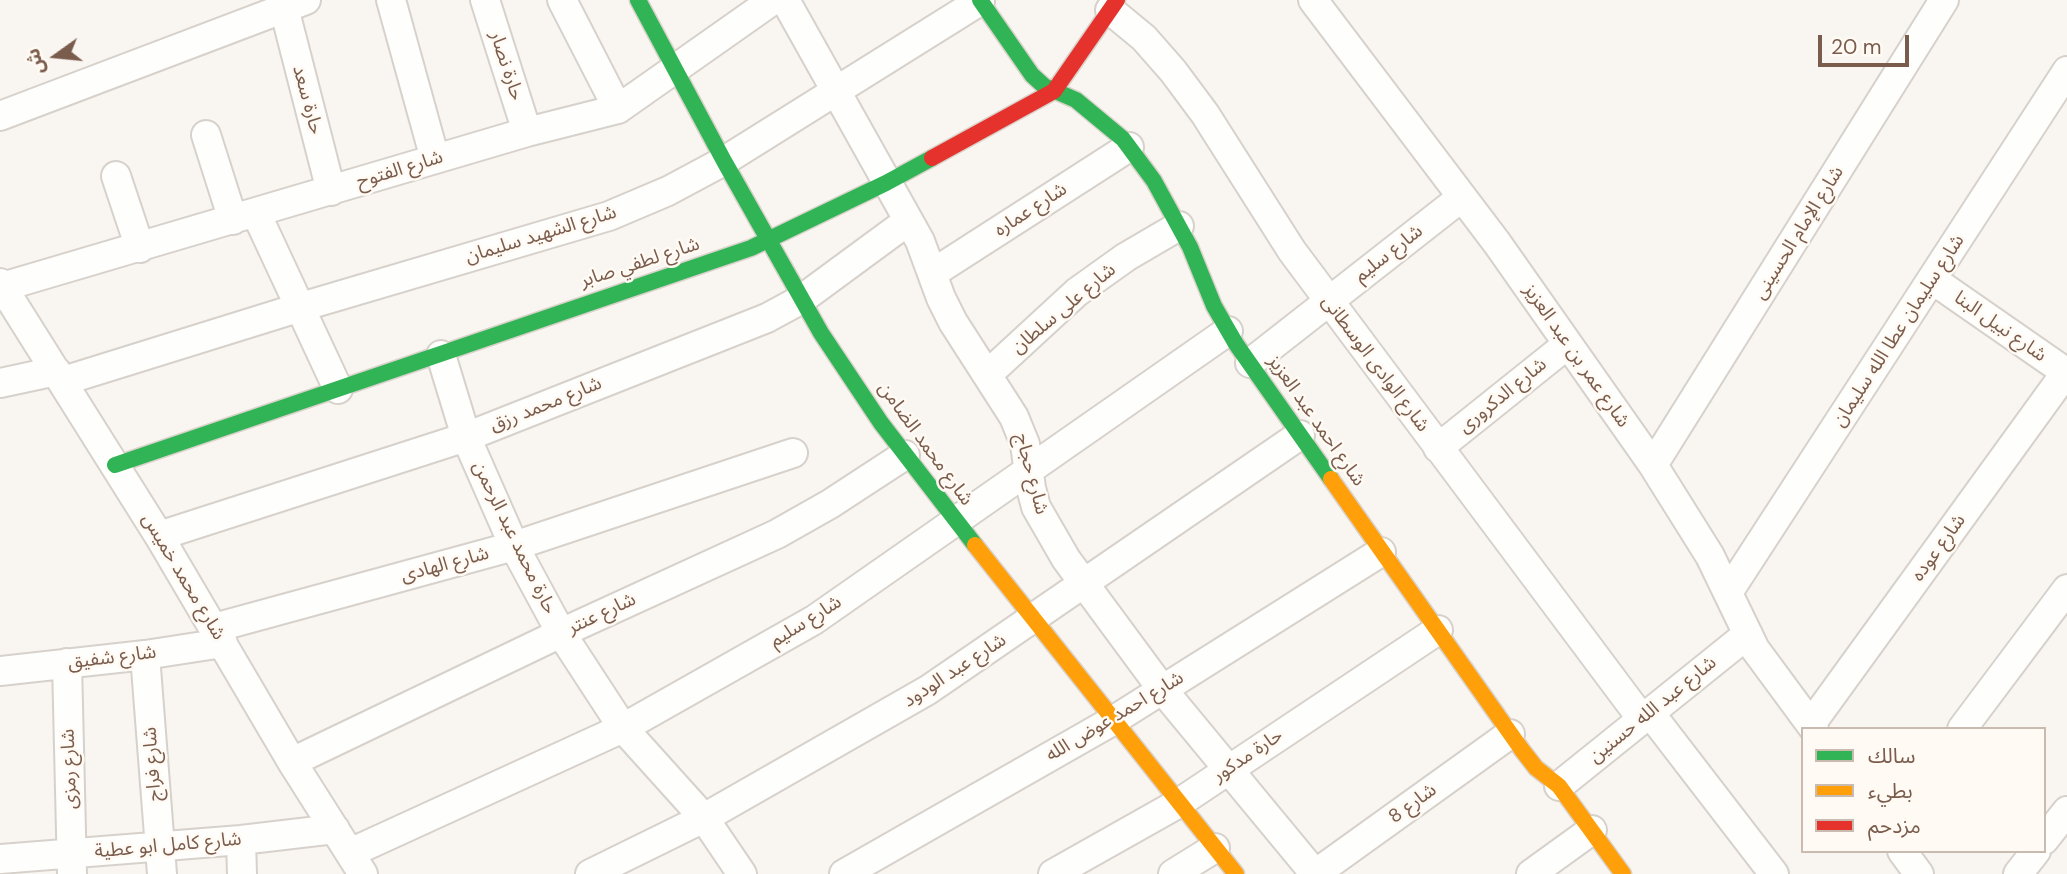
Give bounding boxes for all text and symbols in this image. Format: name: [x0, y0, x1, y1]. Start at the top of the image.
north arrow: [21, 21, 91, 91]
scale bar: [1822, 21, 1913, 65]
street label: حارة نصار: [484, 29, 528, 103]
text: 20 m: [1831, 33, 1882, 61]
text: ش: [20, 46, 51, 77]
street label: حارة سعد: [287, 63, 327, 137]
street label: شارع الفتوح: [354, 146, 446, 194]
street label: شارع الإمام الحسينى: [1749, 162, 1849, 304]
street label: شارع عماره: [990, 178, 1072, 242]
street label: شارع الشهيد سليمان: [463, 201, 619, 269]
street label: شارع سليم: [1350, 220, 1428, 288]
street label: شارع سليمان عطا الله سليمان: [1828, 231, 1970, 431]
street label: شارع لطفي صابر: [577, 233, 703, 293]
street label: شارع على سلطان: [1007, 259, 1121, 359]
street label: شارع عمر بن عبد العزيز: [1518, 280, 1634, 432]
street label: شارع نبيل البنا: [1949, 287, 2051, 367]
street label: شارع الوادى الوسطانى: [1316, 291, 1434, 437]
street label: شارع احمد عبد العزيز: [1262, 351, 1370, 491]
street label: شارع الدكرورى: [1454, 353, 1552, 439]
street label: شارع محمد رزق: [487, 372, 605, 438]
street label: شارع محمد الضامن: [873, 378, 977, 510]
street label: شارع حجاج: [1009, 431, 1053, 517]
street label: حارة محمد عبد الرحمن: [467, 458, 561, 618]
street label: شارع محمد خميس: [136, 510, 230, 644]
street label: شارع عوده: [1907, 510, 1971, 586]
street label: شارع الهادى: [398, 542, 492, 588]
street label: شارع عنتر: [564, 588, 640, 640]
street label: شارع سليم: [766, 591, 846, 653]
street label: شارع عبد الودود: [899, 629, 1011, 713]
street label: شارع شفيق: [67, 641, 157, 675]
street label: شارع عبد الله حسنين: [1585, 652, 1721, 768]
street label: شارع احمد عوض الله: [1042, 667, 1188, 767]
street label: حارة مدكور: [1209, 724, 1287, 788]
street label: شارع فراج: [139, 726, 167, 802]
legend: [1801, 727, 2046, 853]
street label: شارع رمزى: [57, 729, 83, 809]
text: سالك: [1868, 742, 1915, 770]
text: بطيء: [1868, 777, 1913, 805]
street label: شارع 8: [1385, 779, 1441, 829]
text: مزدحم: [1868, 812, 1921, 840]
street label: شارع كامل ابو عطية: [94, 828, 242, 864]

